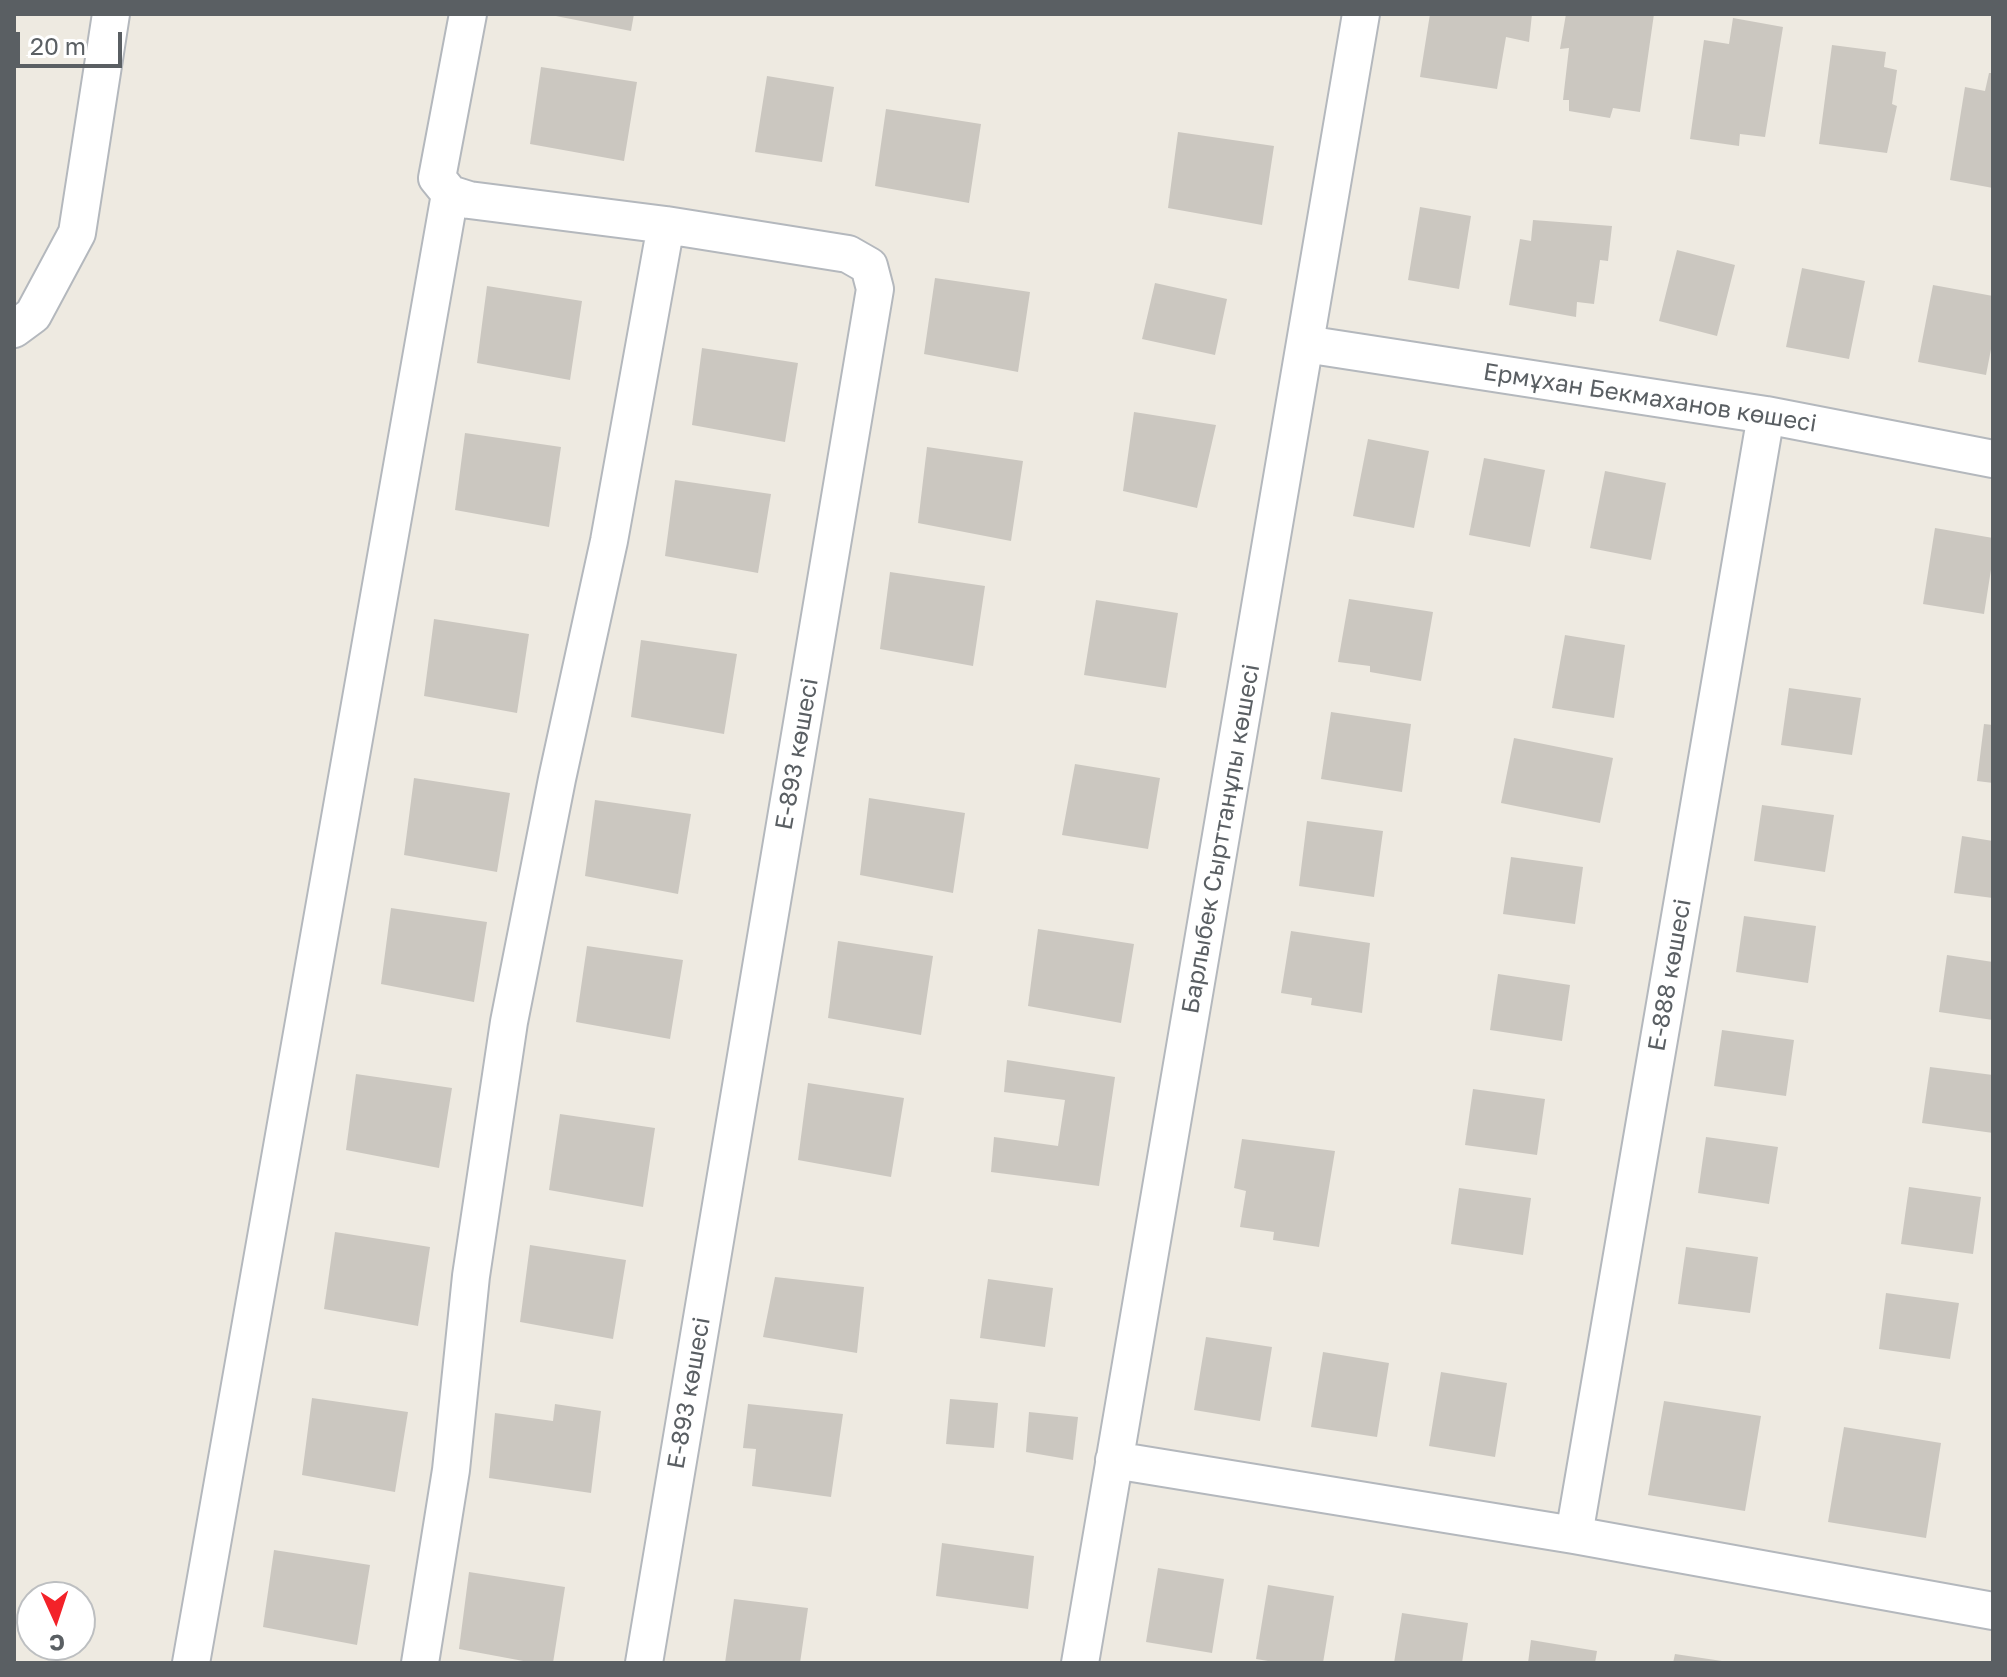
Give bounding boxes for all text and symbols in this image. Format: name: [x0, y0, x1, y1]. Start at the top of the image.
scale bar: [20, 16, 126, 66]
text: 20 m: [30, 31, 86, 60]
street label: Ермұхан Бекмаханов көшесі: [1481, 357, 1819, 439]
street label: Барлыбек Сырттанұлы көшесі: [1176, 662, 1266, 1016]
street label: Е-893 көшесі: [769, 676, 825, 832]
street label: Е-888 көшесі: [1642, 897, 1698, 1053]
street label: Е-893 көшесі: [661, 1315, 717, 1471]
north arrow: [16, 1581, 96, 1661]
text: С: [49, 1630, 66, 1657]

